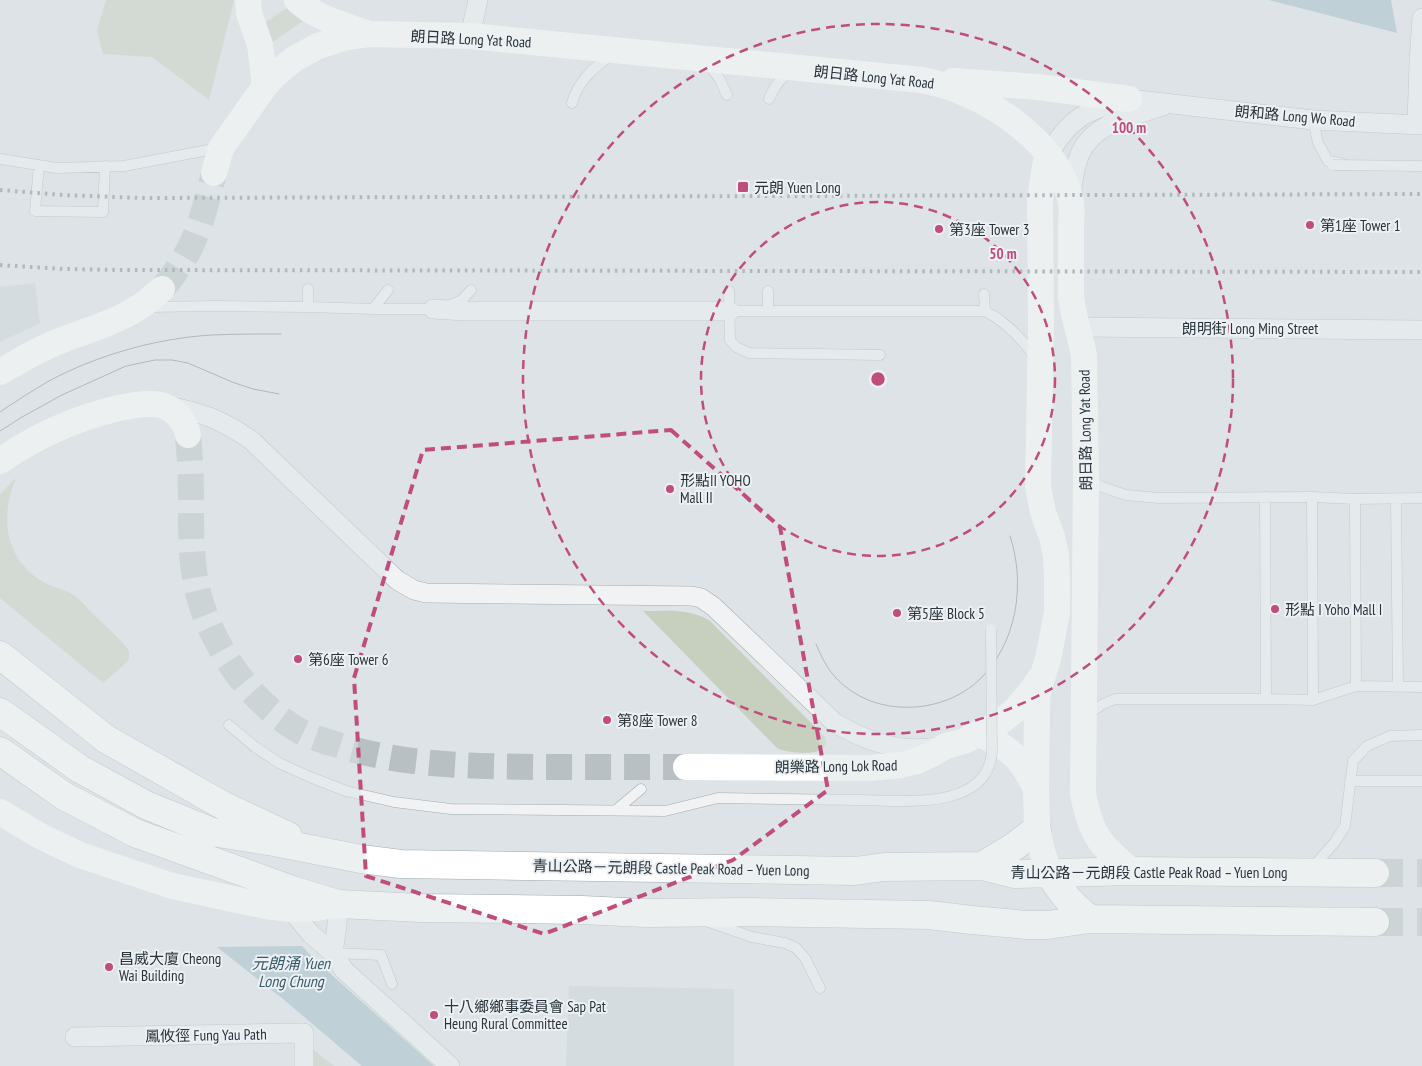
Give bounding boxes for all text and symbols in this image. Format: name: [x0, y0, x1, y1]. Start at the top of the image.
street label: 朗日路 Long Yat Road: [410, 26, 532, 52]
street label: 朗日路 Long Yat Road: [813, 61, 935, 93]
street label: 朗和路 Long Wo Road: [1234, 101, 1356, 131]
text: 100 m: [1112, 118, 1146, 137]
place label: 元朗 Yuen Long: [754, 178, 841, 197]
marker: 元朗 Yuen Long: [736, 180, 750, 194]
place label: 第1座 Tower 1: [1320, 216, 1400, 235]
marker: 第1座 Tower 1: [1304, 219, 1316, 231]
place label: 第3座 Tower 3: [949, 220, 1029, 239]
marker: 第3座 Tower 3: [933, 223, 945, 235]
text: 50 m: [989, 244, 1017, 263]
street label: 朗明街 Long Ming Street: [1182, 319, 1318, 338]
street label: 朗日路 Long Yat Road: [1074, 369, 1096, 491]
centre of rings: [869, 370, 887, 388]
place label: 形點II YOHO Mall II: [680, 471, 751, 507]
marker: 形點II YOHO Mall II: [664, 483, 676, 495]
place label: 形點 I Yoho Mall I: [1285, 600, 1382, 619]
marker: 形點 I Yoho Mall I: [1269, 603, 1281, 615]
place label: 第5座 Block 5: [907, 604, 985, 623]
marker: 第5座 Block 5: [891, 607, 903, 619]
place label: 第6座 Tower 6: [308, 650, 389, 669]
marker: 第6座 Tower 6: [292, 653, 304, 665]
place label: 第8座 Tower 8: [617, 711, 697, 730]
marker: 第8座 Tower 8: [601, 714, 613, 726]
street label: 朗樂路 Long Lok Road: [774, 755, 898, 777]
street label: 青山公路－元朗段 Castle Peak Road – Yuen Long: [532, 856, 810, 880]
street label: 青山公路－元朗段 Castle Peak Road – Yuen Long: [1010, 863, 1288, 882]
place label: 昌威大廈 Cheong Wai Building: [119, 949, 221, 985]
water label: 元朗涌 Yuen Long Chung: [252, 953, 331, 991]
marker: 昌威大廈 Cheong Wai Building: [103, 961, 115, 973]
place label: 十八鄉鄉事委員會 Sap Pat Heung Rural Committee: [444, 997, 606, 1033]
marker: 十八鄉鄉事委員會 Sap Pat Heung Rural Committee: [428, 1009, 440, 1021]
street label: 鳳攸徑 Fung Yau Path: [145, 1024, 267, 1046]

